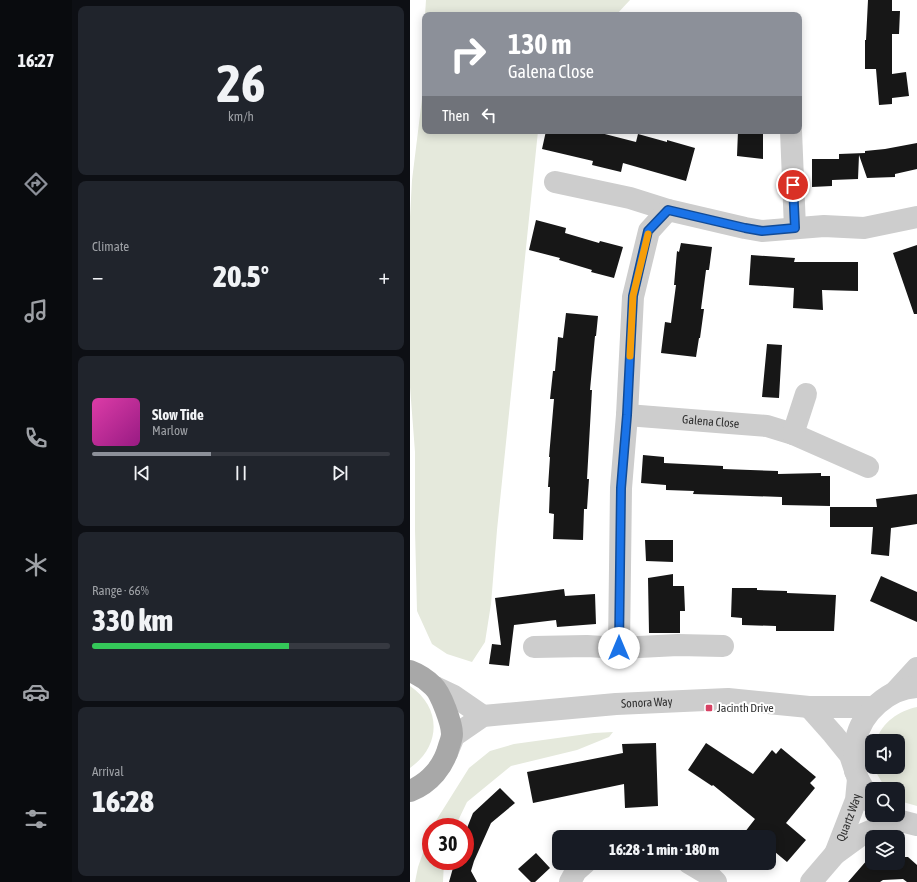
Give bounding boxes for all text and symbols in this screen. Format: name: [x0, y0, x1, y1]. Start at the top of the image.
icon: right: [442, 28, 494, 80]
text: 130 m: [508, 28, 571, 60]
text: 16:27: [17, 50, 55, 71]
text: 26: [217, 53, 265, 113]
text: Galena Close: [508, 61, 594, 82]
icon: left: [478, 104, 500, 126]
text: Then: [442, 107, 470, 124]
text: km/h: [228, 109, 254, 124]
pin: [776, 168, 810, 202]
icon: directions: [22, 170, 50, 198]
icon: arrive: [782, 174, 804, 196]
text: Climate: [92, 239, 129, 254]
text: 20.5°: [213, 259, 269, 293]
text: −: [92, 263, 103, 289]
text: +: [379, 263, 390, 289]
icon: music: [22, 297, 50, 325]
text: Slow Tide: [152, 406, 204, 423]
street label: Galena Close: [682, 412, 740, 431]
text: Marlow: [152, 423, 188, 438]
icon: phone: [22, 424, 50, 452]
icon: previous: [131, 462, 153, 484]
icon: pause: [230, 462, 252, 484]
icon: next: [329, 462, 351, 484]
icon: climate: [22, 551, 50, 579]
text: Range · 66%: [92, 583, 149, 598]
text: 330 km: [92, 603, 173, 637]
position arrow: [598, 627, 640, 669]
icon: car: [22, 678, 50, 706]
street label: Sonora Way: [621, 694, 673, 711]
place label: Jacinth Drive: [717, 701, 774, 715]
marker: Jacinth Drive: [704, 703, 714, 713]
map controls: [865, 734, 905, 870]
button: sound: [865, 734, 905, 774]
text: Arrival: [92, 764, 124, 779]
button: search: [865, 782, 905, 822]
text: 16:28: [92, 784, 154, 818]
street label: Quartz Way: [834, 793, 864, 844]
icon: filters: [22, 805, 50, 833]
speed limit sign: 30: [422, 818, 474, 870]
button: layers: [865, 830, 905, 870]
text: 16:28 · 1 min · 180 m: [609, 841, 719, 858]

